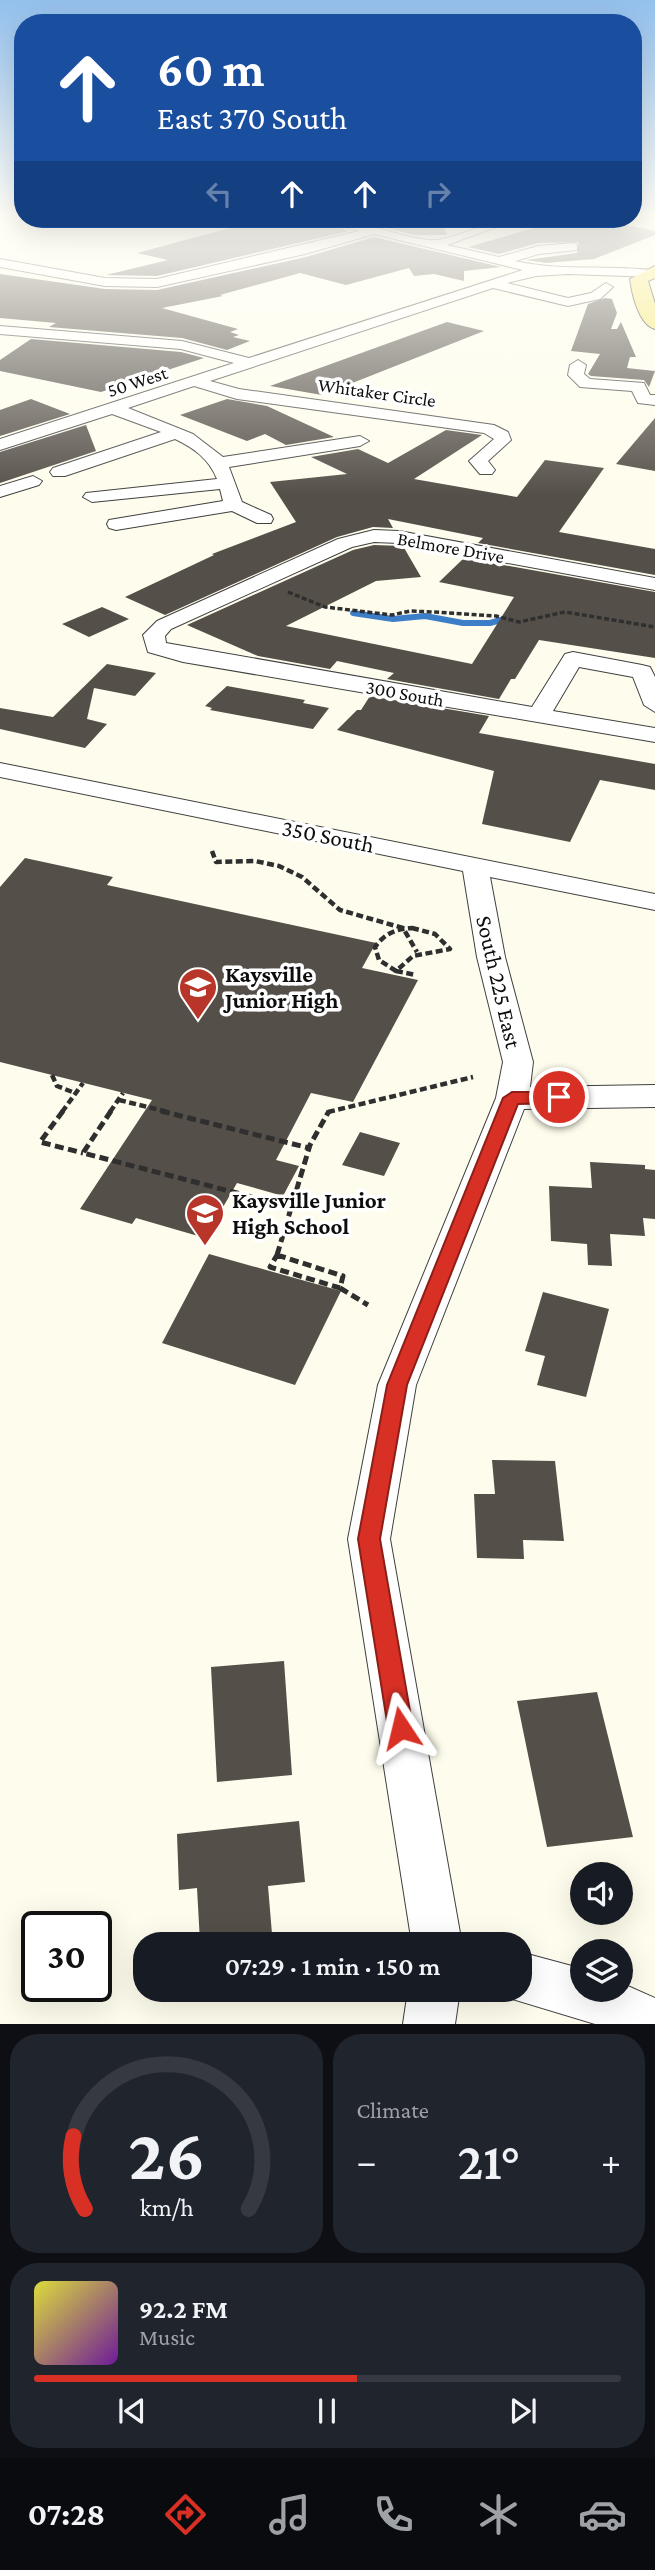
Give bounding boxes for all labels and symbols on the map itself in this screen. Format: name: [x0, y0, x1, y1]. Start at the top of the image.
street label: 50 West: [104, 362, 171, 401]
street label: Whitaker Circle: [317, 374, 437, 411]
street label: Belmore Drive: [396, 528, 506, 567]
street label: 300 South: [364, 676, 446, 711]
street label: 350 South: [280, 814, 376, 858]
street label: South 225 East: [471, 913, 527, 1051]
place label: Kaysville Junior High: [223, 961, 338, 1013]
school or university icon: Kaysville Junior High: [177, 966, 219, 1021]
pin: [529, 1067, 589, 1127]
place label: Kaysville Junior High School: [232, 1187, 386, 1239]
school or university icon: Kaysville Junior High School: [184, 1192, 226, 1247]
position arrow: [364, 1691, 438, 1765]
speed limit sign: 30: [21, 1911, 112, 2002]

